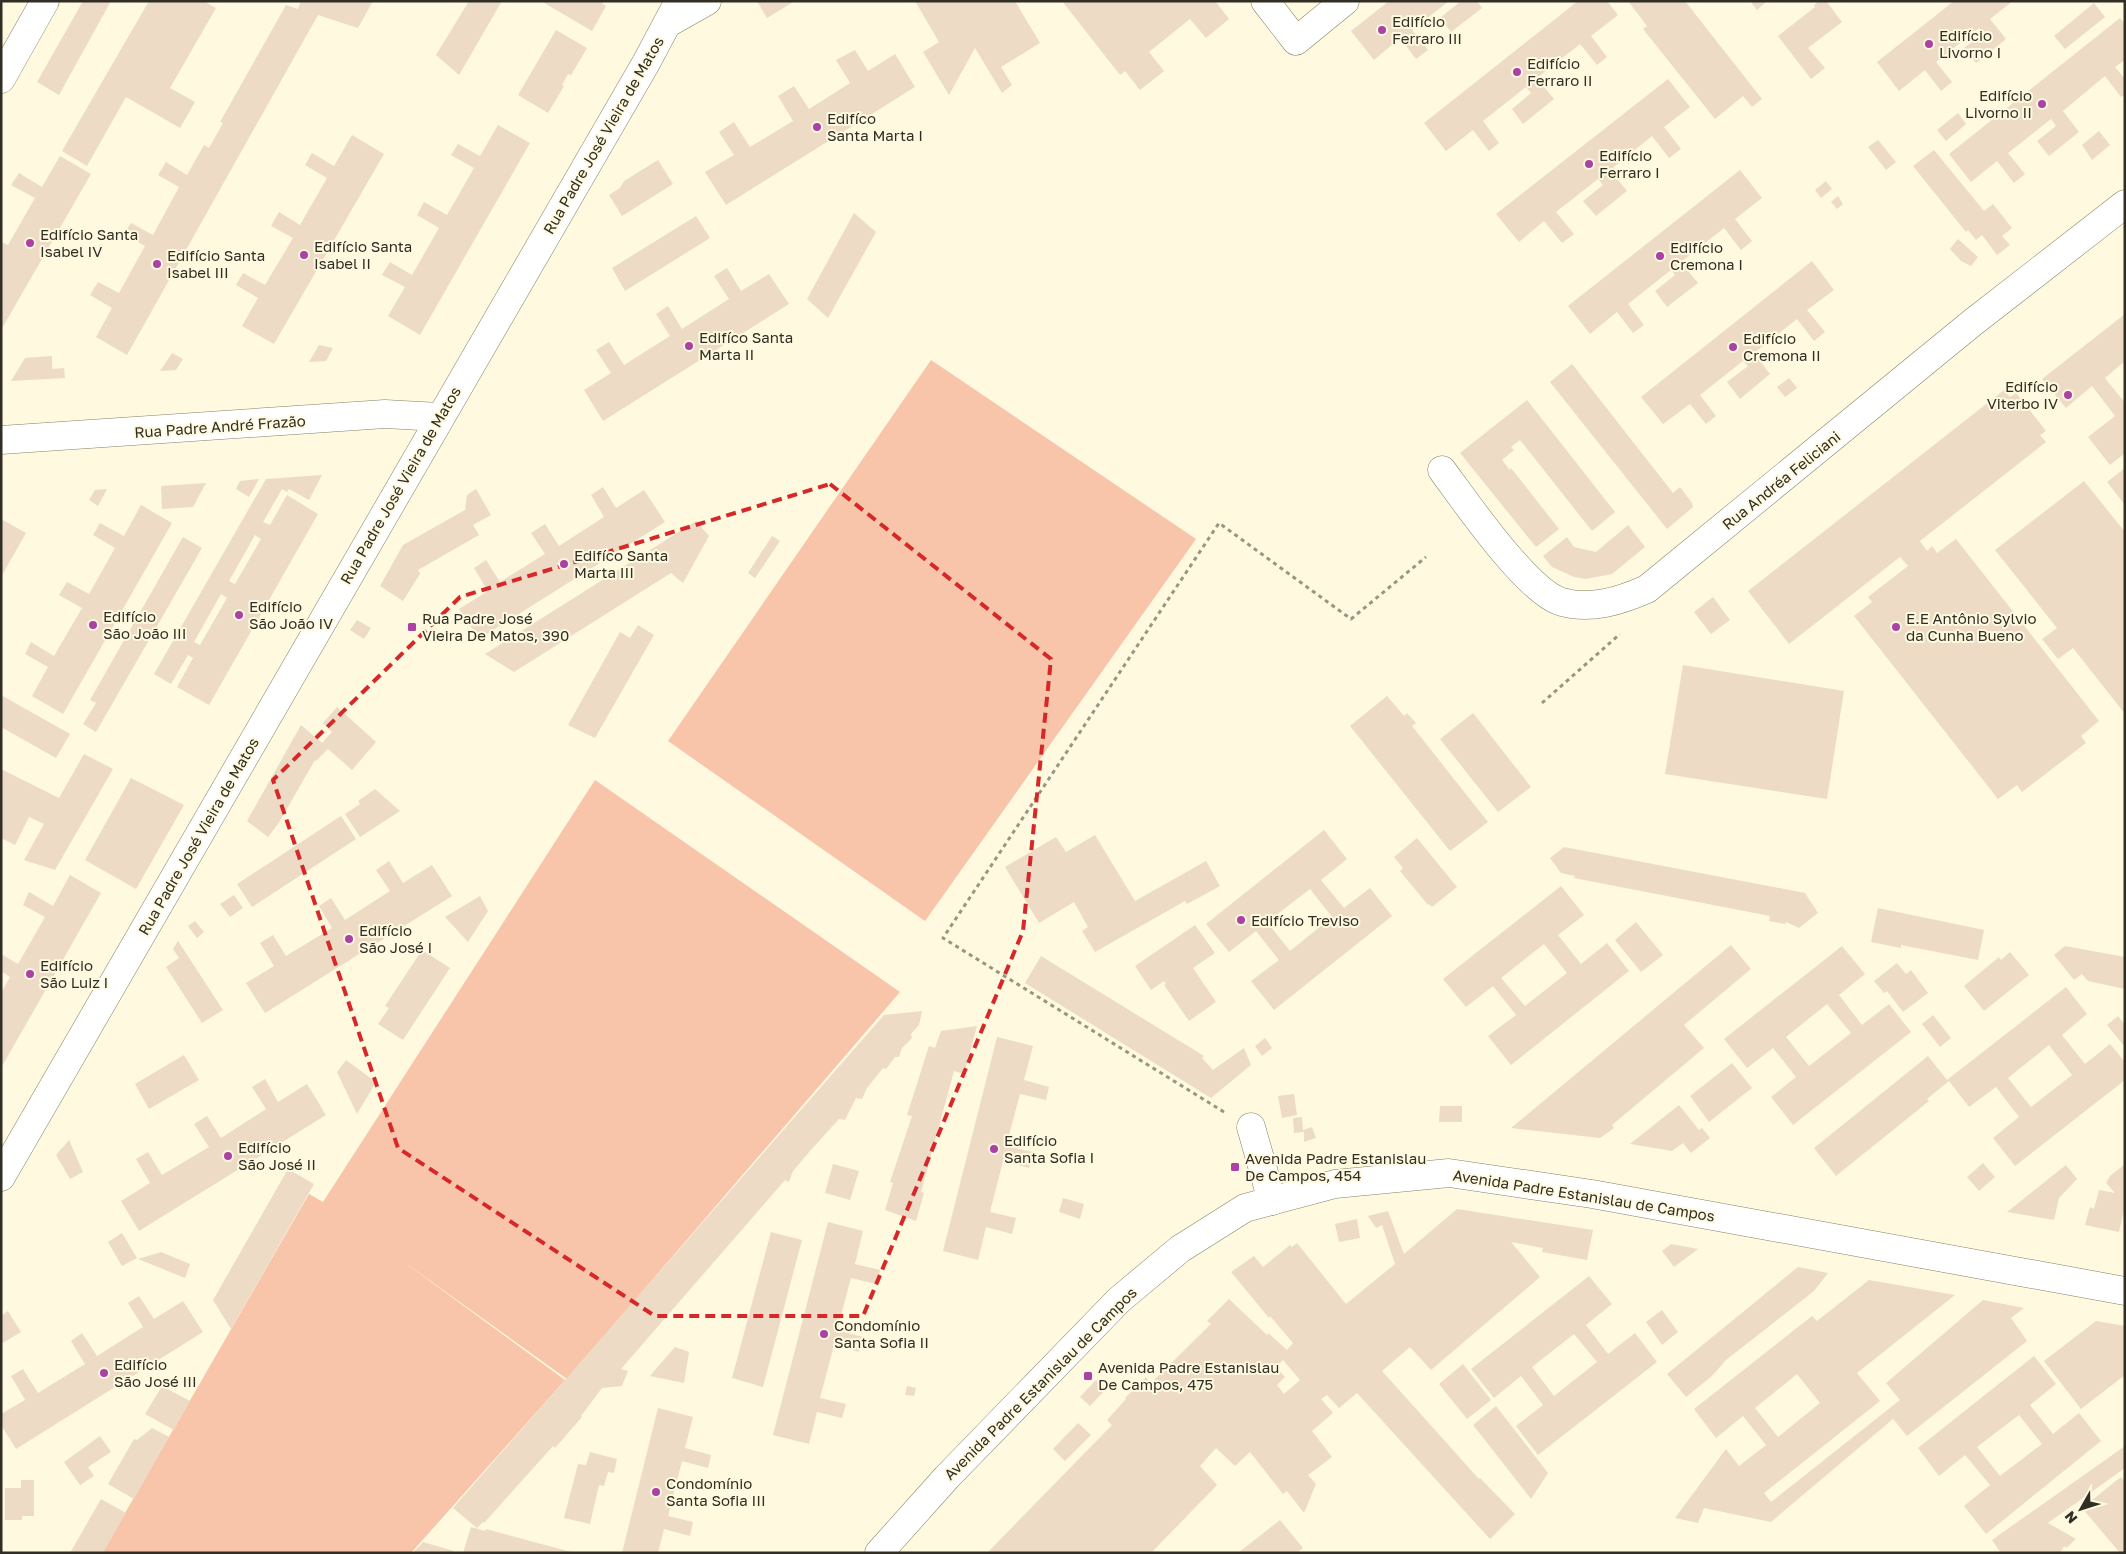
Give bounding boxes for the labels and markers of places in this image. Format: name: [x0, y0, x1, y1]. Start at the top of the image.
place label: Edifício Ferraro III: [1392, 12, 1462, 47]
marker: Edifício Ferraro III: [1376, 24, 1388, 36]
place label: Edifício Livorno I: [1939, 26, 2001, 61]
marker: Edifício Livorno I: [1923, 38, 1935, 50]
place label: Edifício Ferraro II: [1527, 54, 1592, 89]
marker: Edifício Ferraro II: [1511, 66, 1523, 78]
place label: Edifício Livorno II: [1965, 86, 2032, 121]
marker: Edifício Livorno II: [2036, 98, 2048, 110]
place label: Edifíco Santa Marta I: [827, 109, 923, 144]
marker: Edifíco Santa Marta I: [811, 121, 823, 133]
place label: Edifício Ferraro I: [1599, 146, 1660, 181]
marker: Edifício Ferraro I: [1583, 158, 1595, 170]
place label: Edifício Santa Isabel IV: [40, 225, 138, 260]
marker: Edifício Santa Isabel IV: [24, 237, 36, 249]
place label: Edifício Santa Isabel II: [314, 237, 412, 272]
place label: Edifício Cremona I: [1670, 238, 1743, 273]
place label: Edifício Santa Isabel III: [167, 246, 265, 281]
marker: Edifício Santa Isabel II: [298, 249, 310, 261]
marker: Edifício Cremona I: [1654, 250, 1666, 262]
marker: Edifício Santa Isabel III: [151, 258, 163, 270]
place label: Edifíco Santa Marta II: [699, 328, 793, 363]
place label: Edifício Cremona II: [1743, 329, 1821, 364]
marker: Edifíco Santa Marta II: [683, 340, 695, 352]
marker: Edifício Cremona II: [1727, 341, 1739, 353]
place label: Edifício Viterbo IV: [1987, 377, 2058, 412]
marker: Edifício Viterbo IV: [2062, 389, 2074, 401]
place label: Edifíco Santa Marta III: [574, 546, 668, 581]
marker: Edifíco Santa Marta III: [558, 558, 570, 570]
place label: Edifício São João IV: [249, 597, 333, 632]
place label: Edifício São João III: [103, 607, 187, 642]
marker: Edifício São João IV: [233, 609, 245, 621]
place label: Rua Padre José Vieira De Matos, 390: [422, 609, 569, 644]
place label: E.E Antônio Sylvio da Cunha Bueno: [1906, 609, 2036, 644]
marker: Edifício São João III: [87, 619, 99, 631]
marker: Rua Padre José Vieira De Matos, 390: [406, 621, 418, 633]
marker: E.E Antônio Sylvio da Cunha Bueno: [1890, 621, 1902, 633]
place label: Edifício Treviso: [1251, 911, 1359, 929]
marker: Edifício Treviso: [1235, 914, 1247, 926]
place label: Edifício São José I: [359, 921, 432, 956]
marker: Edifício São José I: [343, 933, 355, 945]
place label: Edifício São Luiz I: [40, 956, 108, 991]
marker: Edifício São Luiz I: [24, 968, 36, 980]
place label: Edifício Santa Sofia I: [1004, 1131, 1094, 1166]
place label: Edifício São José II: [238, 1138, 316, 1173]
marker: Edifício Santa Sofia I: [988, 1143, 1000, 1155]
place label: Avenida Padre Estanislau De Campos, 454: [1245, 1149, 1426, 1184]
marker: Edifício São José II: [222, 1150, 234, 1162]
marker: Avenida Padre Estanislau De Campos, 454: [1229, 1161, 1241, 1173]
place label: Condomínio Santa Sofia II: [834, 1316, 929, 1351]
marker: Condomínio Santa Sofia II: [818, 1328, 830, 1340]
place label: Edifício São José III: [114, 1355, 197, 1390]
place label: Avenida Padre Estanislau De Campos, 475: [1098, 1358, 1279, 1393]
marker: Edifício São José III: [98, 1367, 110, 1379]
marker: Avenida Padre Estanislau De Campos, 475: [1082, 1370, 1094, 1382]
place label: Condomínio Santa Sofia III: [666, 1474, 766, 1509]
marker: Condomínio Santa Sofia III: [650, 1486, 662, 1498]

